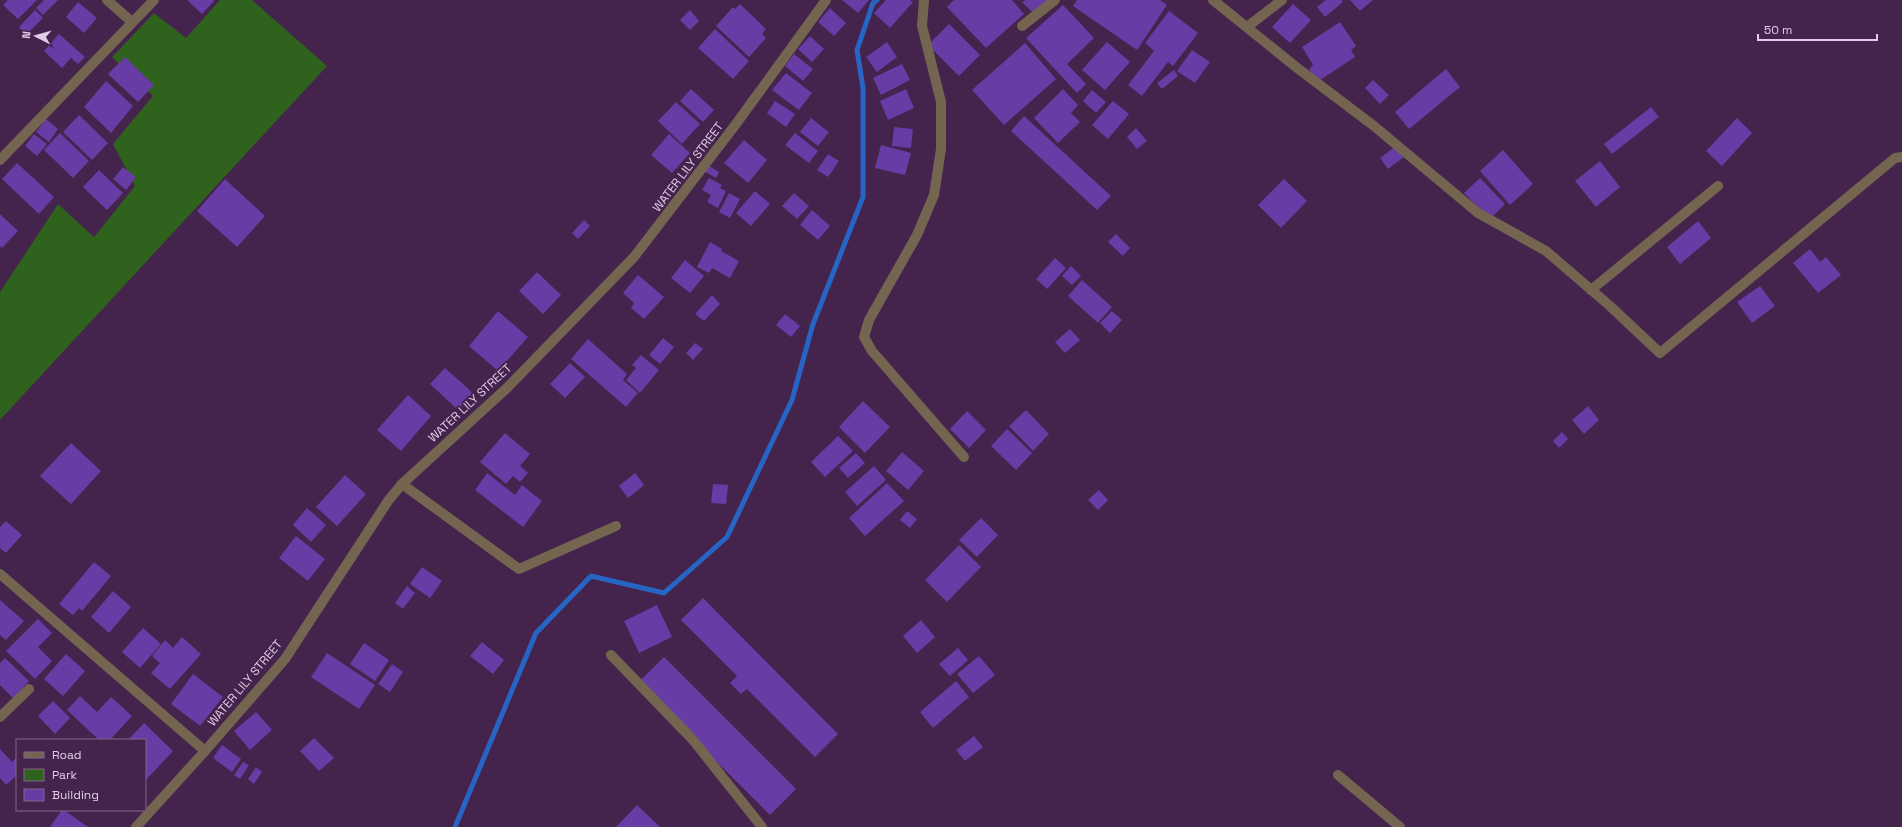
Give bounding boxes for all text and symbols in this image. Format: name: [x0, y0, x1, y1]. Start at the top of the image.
north arrow: [16, 16, 56, 56]
scale bar: [1758, 16, 1877, 42]
text: 50 m: [1764, 22, 1792, 38]
text: N: [19, 31, 33, 39]
street label: WATER LILY STREET: [649, 119, 727, 215]
street label: WATER LILY STREET: [425, 360, 515, 446]
street label: WATER LILY STREET: [204, 636, 286, 730]
legend: [16, 739, 146, 811]
text: Road: [52, 747, 81, 763]
text: Park: [52, 767, 77, 783]
text: Building: [52, 787, 99, 803]

